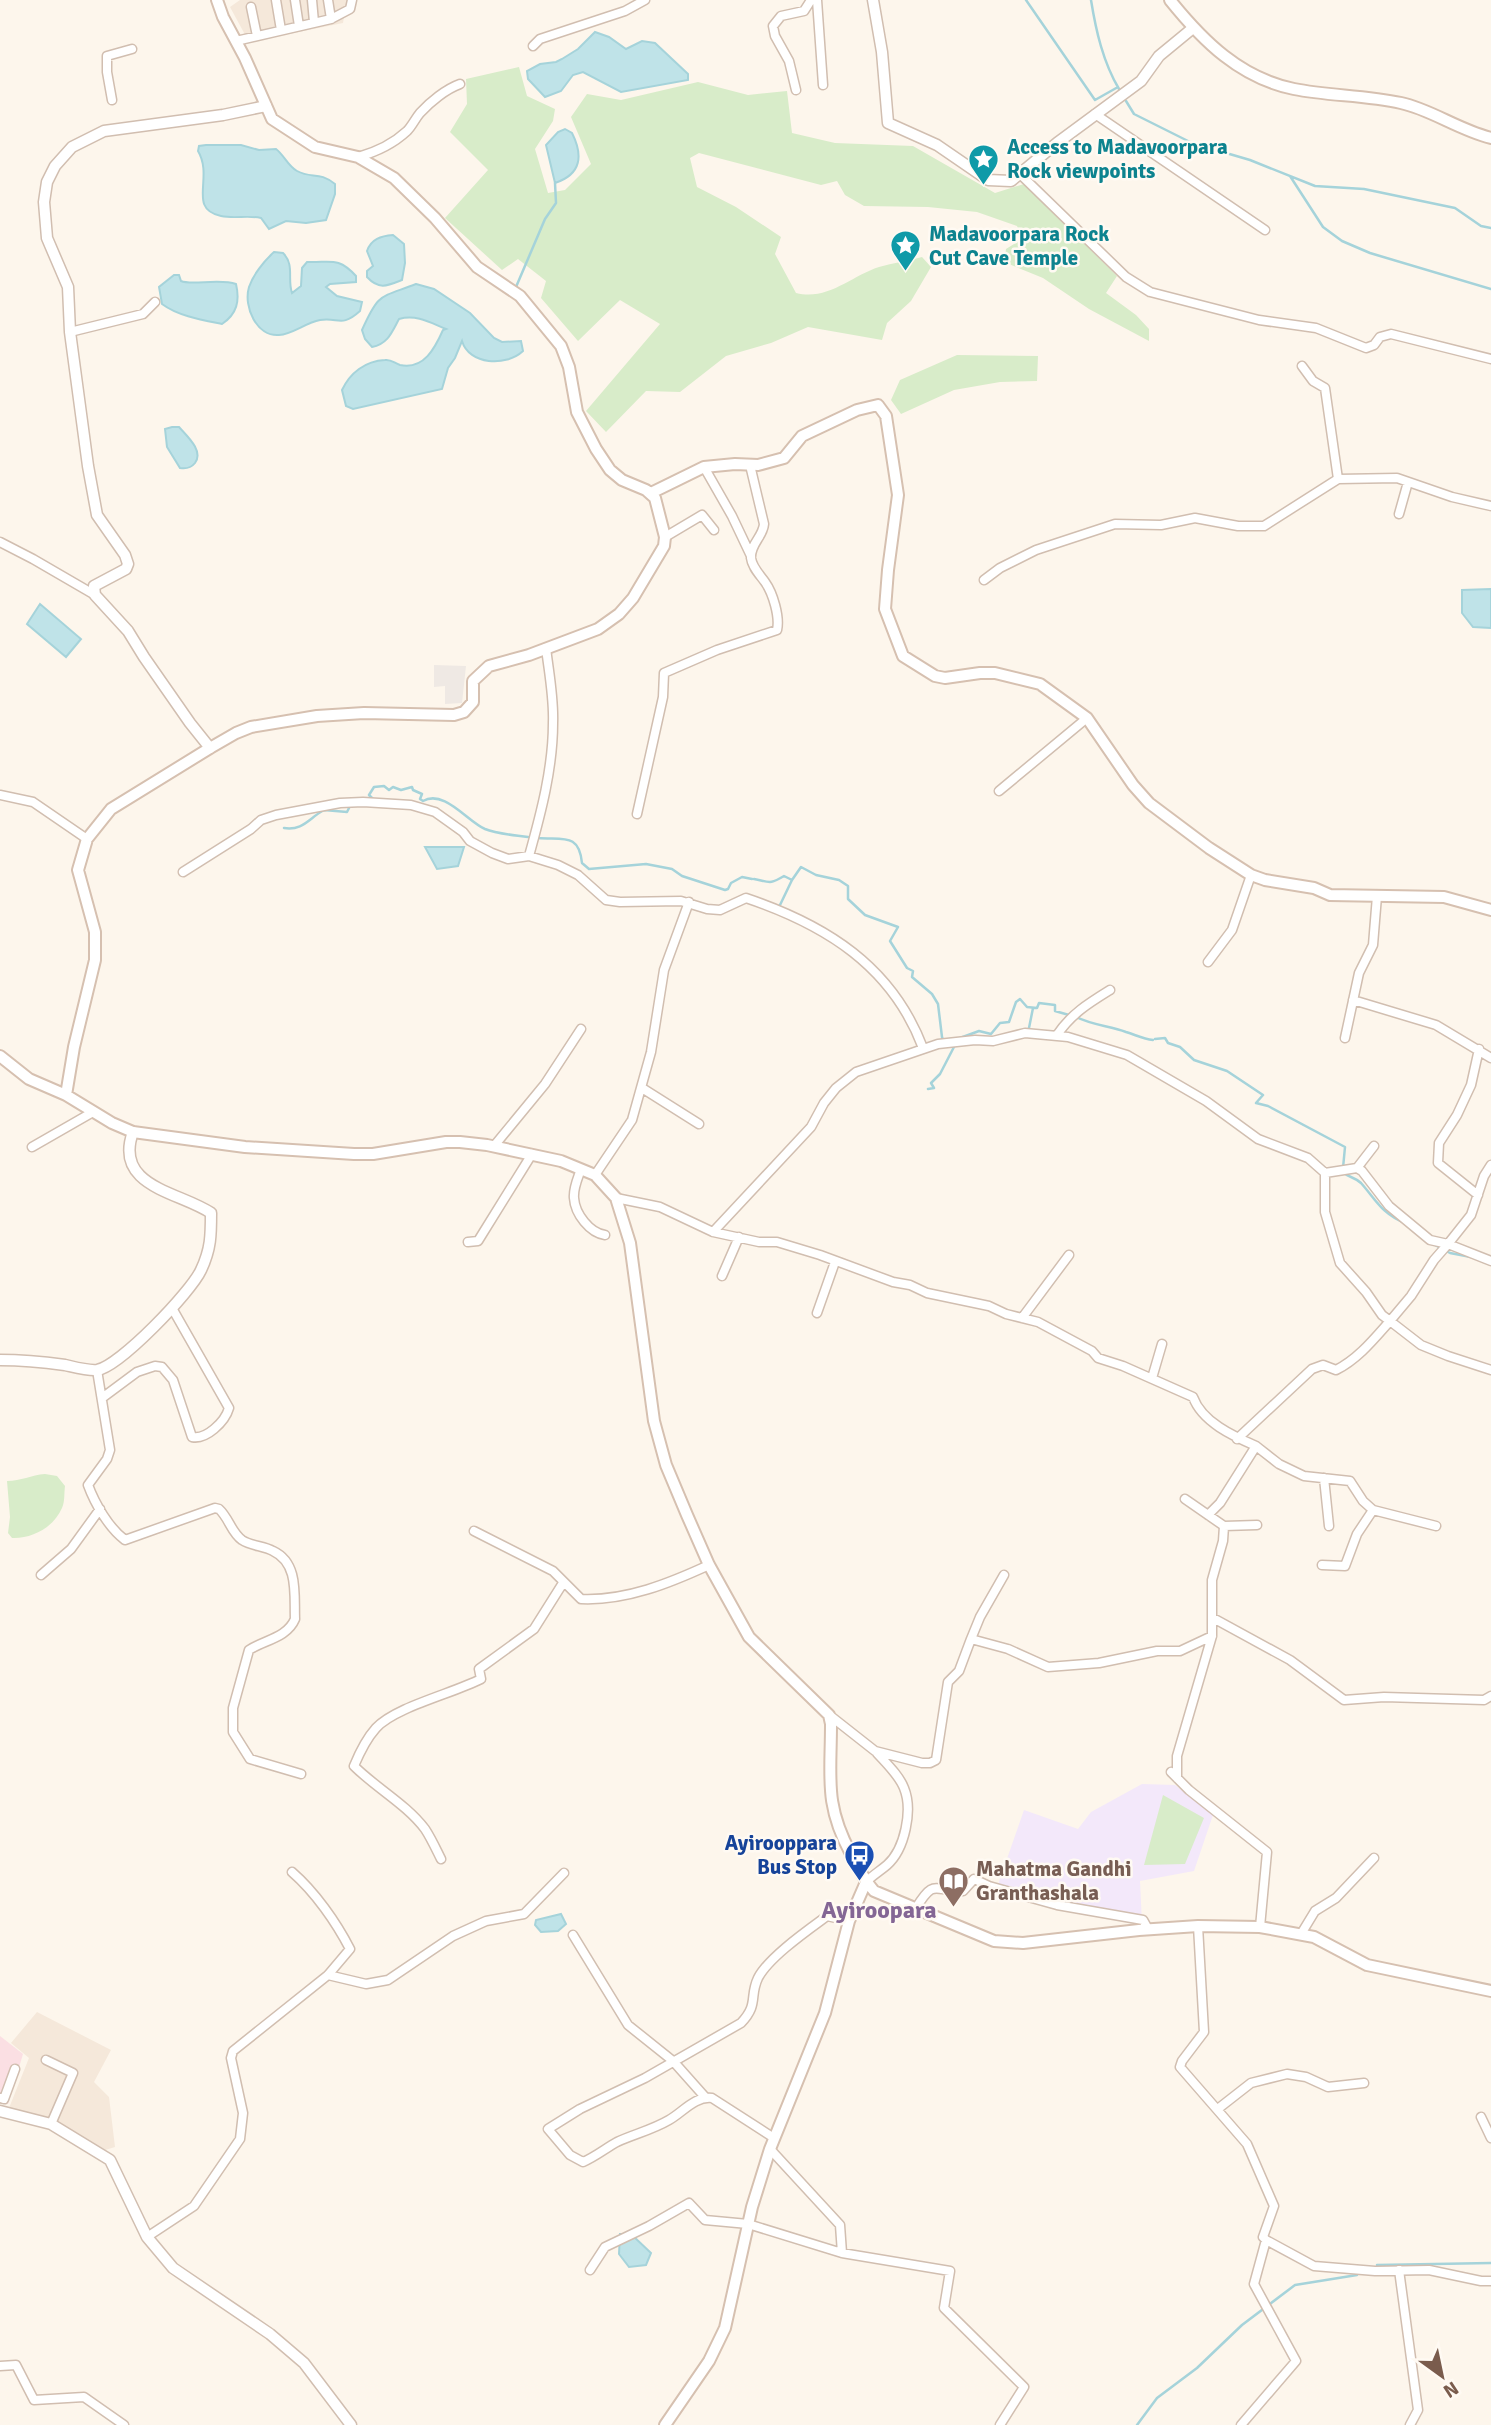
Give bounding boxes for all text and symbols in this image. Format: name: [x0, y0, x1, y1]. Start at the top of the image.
place label: Access to Madavoorpara Rock viewpoints: [1007, 134, 1228, 184]
place icon: Access to Madavoorpara Rock viewpoints: [967, 142, 1001, 186]
place label: Madavoorpara Rock Cut Cave Temple: [929, 221, 1109, 271]
place icon: Madavoorpara Rock Cut Cave Temple: [889, 229, 923, 273]
place label: Ayirooppara Bus Stop: [725, 1830, 837, 1880]
bus stop icon: Ayirooppara Bus Stop: [843, 1838, 877, 1882]
place label: Mahatma Gandhi Granthashala: [976, 1856, 1132, 1906]
library icon: Mahatma Gandhi Granthashala: [936, 1864, 970, 1908]
district label: Ayiroopara: [821, 1895, 937, 1925]
north arrow: [1407, 2341, 1477, 2411]
text: N: [1439, 2376, 1463, 2403]

